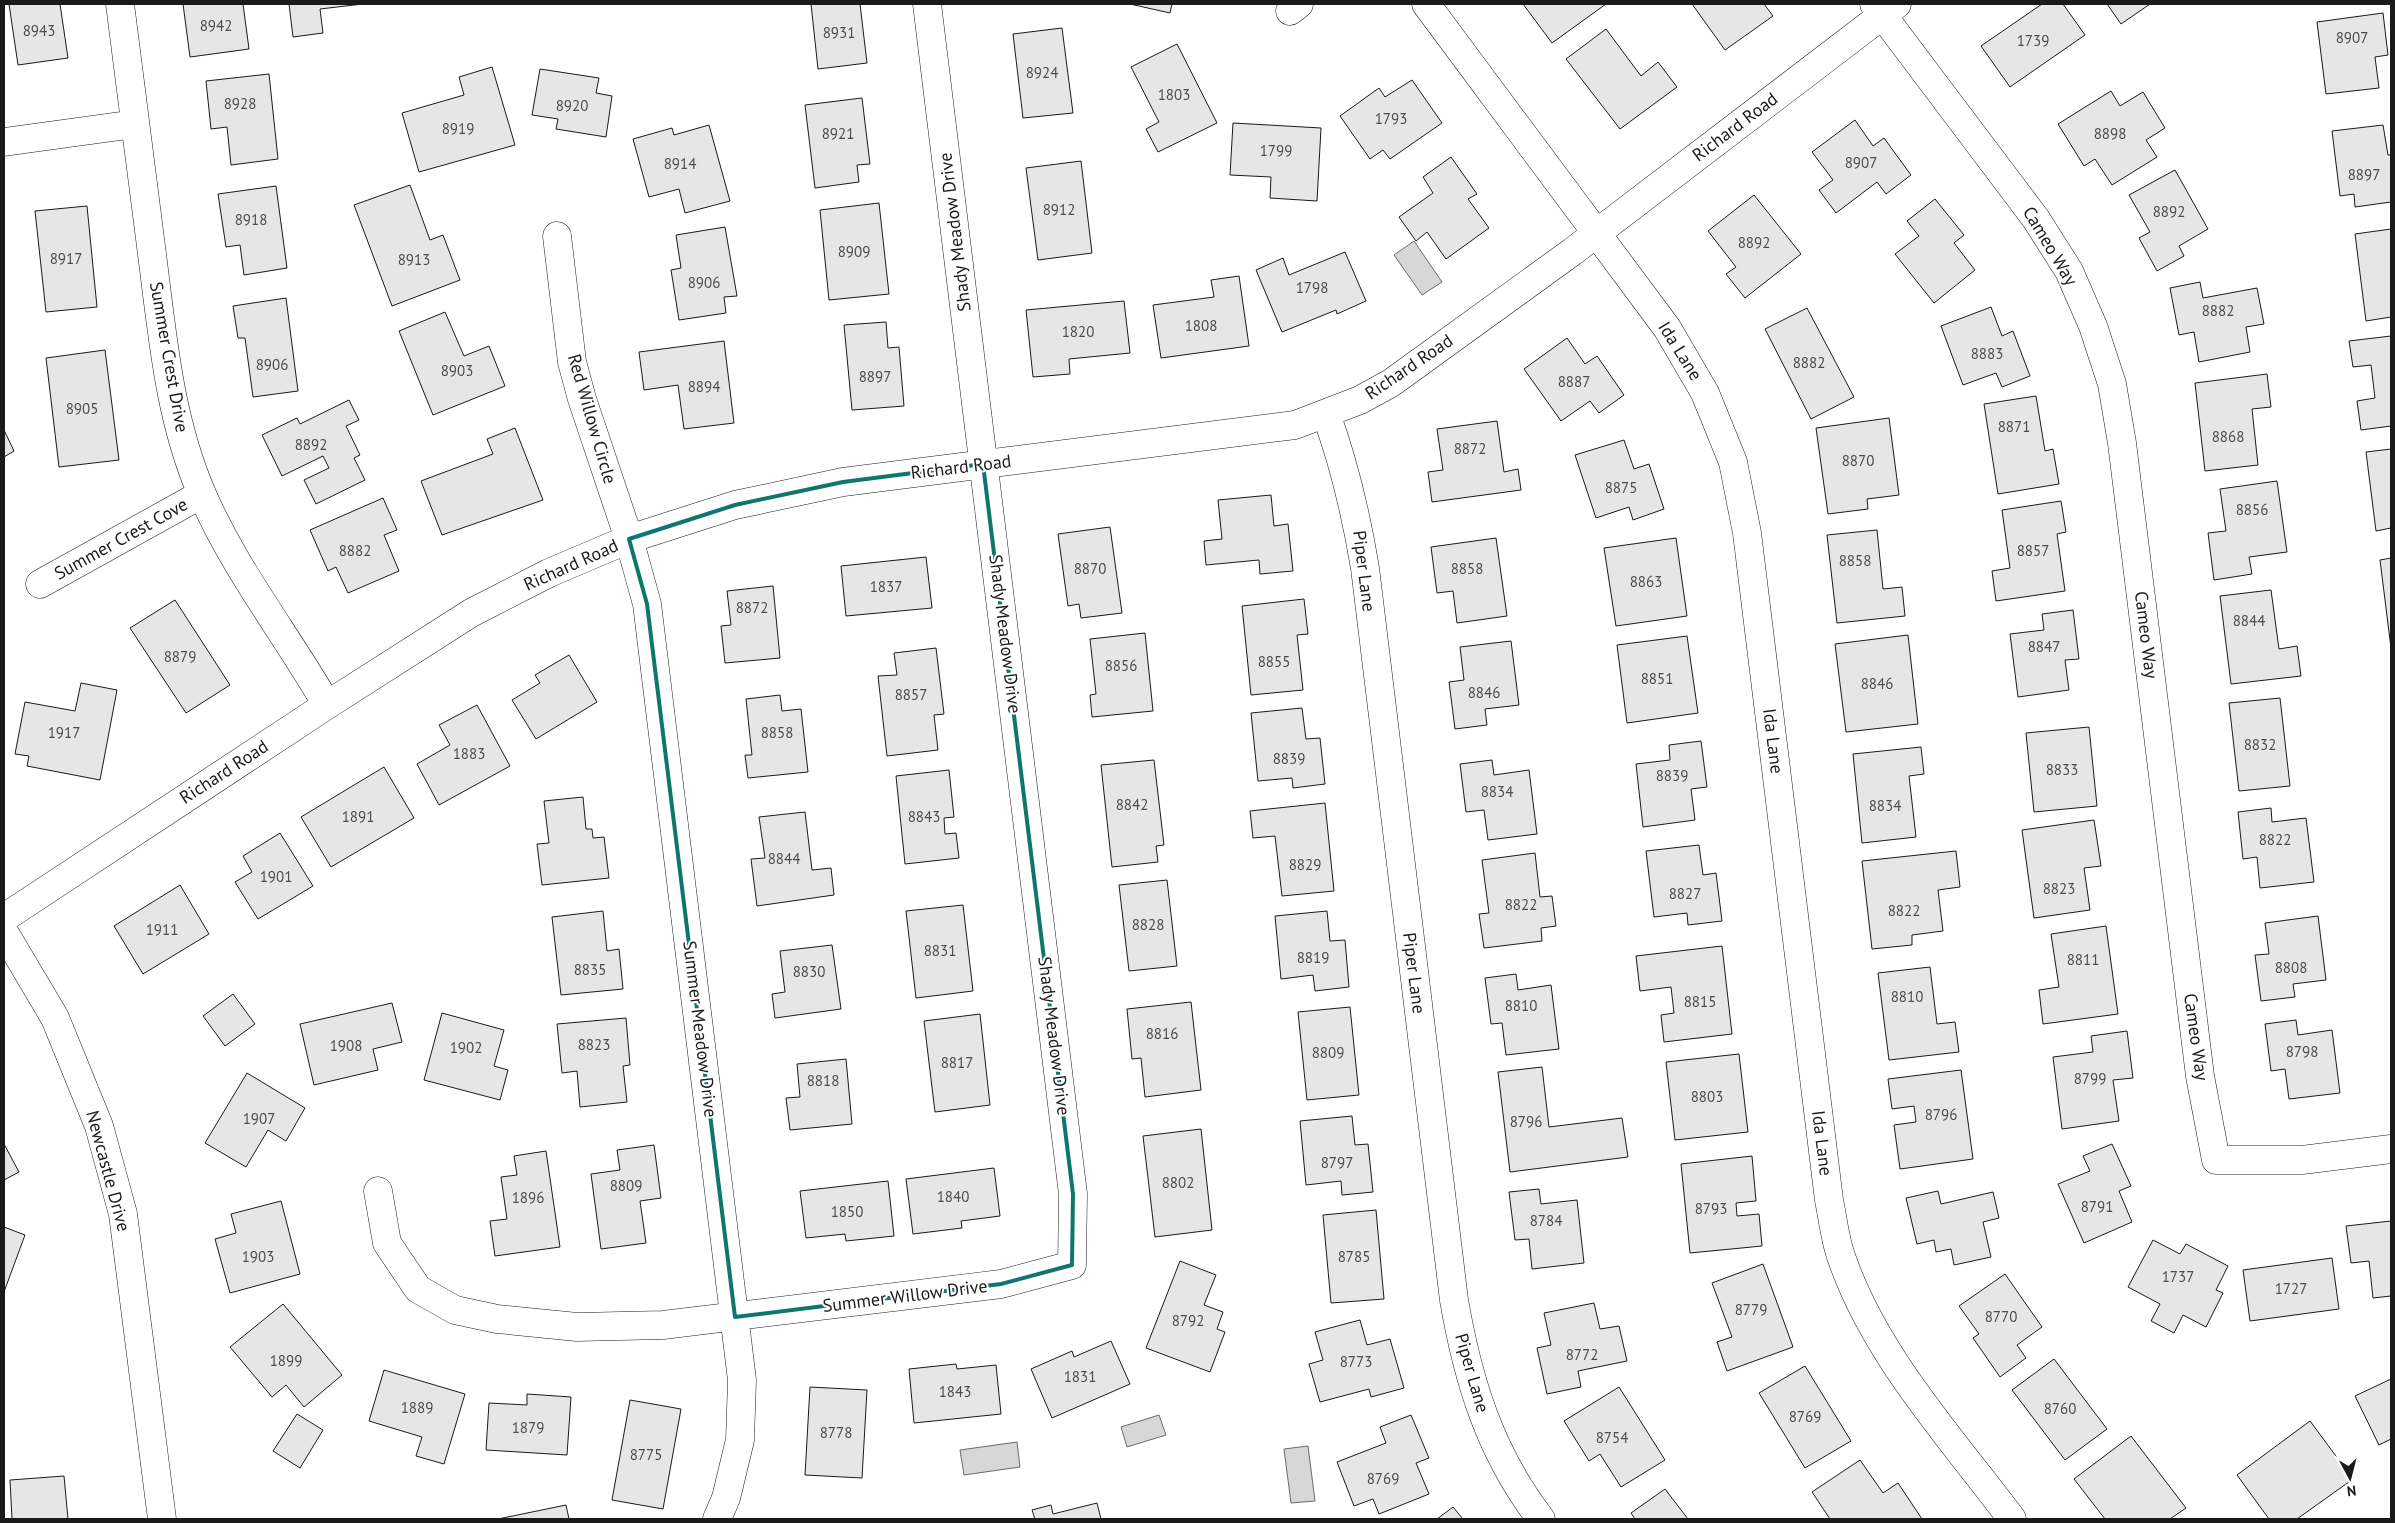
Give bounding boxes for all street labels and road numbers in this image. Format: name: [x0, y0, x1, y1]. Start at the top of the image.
street label: Richard Road: [1687, 87, 1782, 166]
street label: Shady Meadow Drive: [933, 151, 976, 313]
street label: Cameo Way: [2018, 202, 2083, 290]
street label: Summer Crest Drive: [145, 280, 194, 434]
street label: Ida Lane: [1653, 317, 1708, 385]
street label: Richard Road: [1360, 329, 1457, 404]
street label: Red Willow Circle: [563, 351, 622, 487]
street label: Richard Road: [909, 449, 1013, 484]
street label: Summer Crest Cove: [50, 492, 191, 585]
street label: Piper Lane: [1348, 529, 1381, 613]
street label: Richard Road: [520, 533, 622, 596]
street label: Shady Meadow Drive: [984, 553, 1027, 715]
street label: Cameo Way: [2130, 590, 2163, 681]
street label: Ida Lane: [1758, 707, 1789, 775]
street label: Richard Road: [175, 734, 272, 809]
street label: Piper Lane: [1398, 931, 1431, 1015]
street label: Summer Meadow Drive: [678, 939, 723, 1119]
street label: Shady Meadow Drive: [1033, 955, 1076, 1117]
street label: Cameo Way: [2179, 992, 2214, 1083]
street label: Newcastle Drive: [81, 1108, 136, 1234]
street label: Ida Lane: [1807, 1109, 1838, 1177]
street label: Summer Willow Drive: [821, 1274, 989, 1317]
street label: Piper Lane: [1450, 1330, 1495, 1415]

